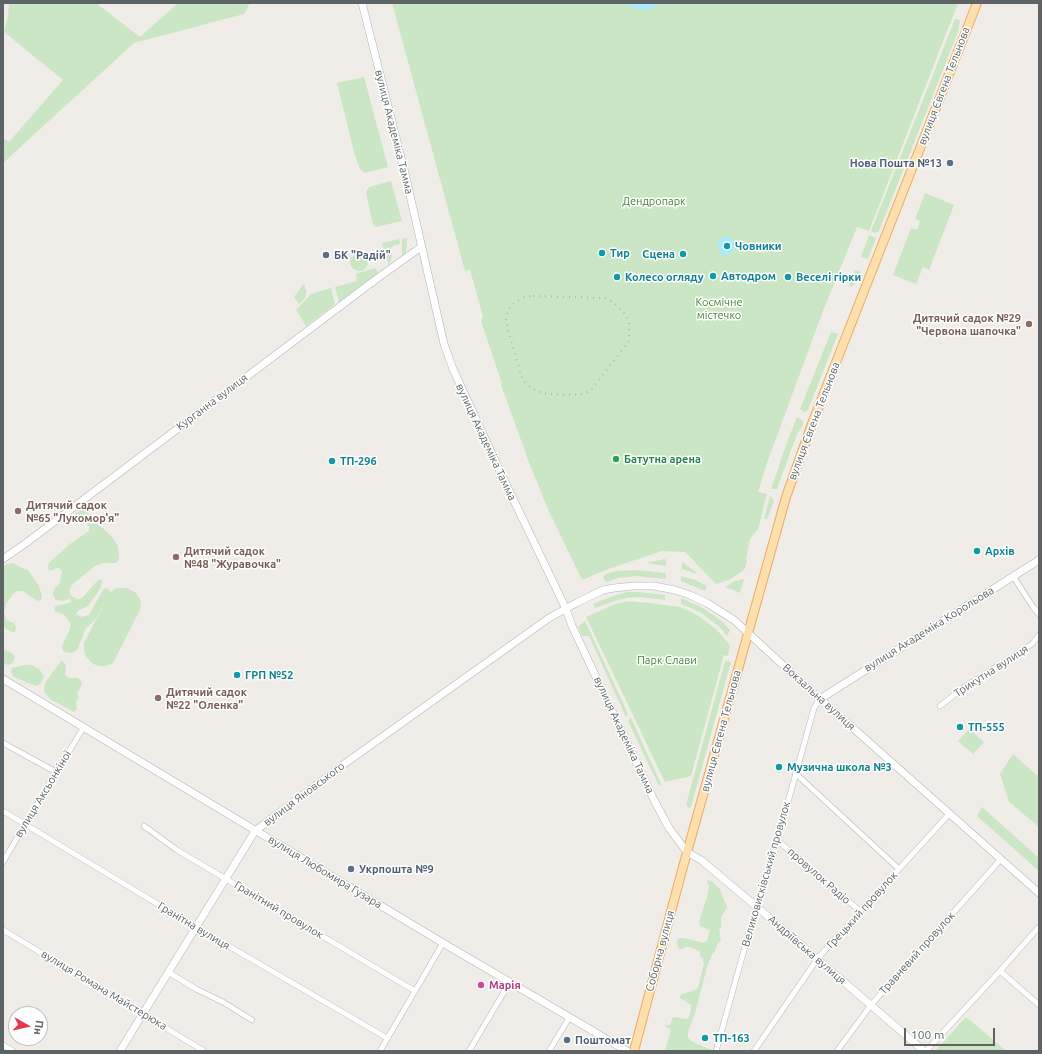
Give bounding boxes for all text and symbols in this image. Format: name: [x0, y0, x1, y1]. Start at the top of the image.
street label: вулиця Євгена Тельнова: [915, 25, 973, 147]
street label: вулиця Академіка Тамма: [372, 69, 416, 195]
place label: Нова Пошта №13: [850, 156, 942, 170]
marker: Нова Пошта №13: [945, 158, 955, 168]
park label: Дендропарк: [622, 194, 686, 208]
place label: Човники: [735, 239, 782, 253]
marker: Човники: [722, 241, 732, 251]
place label: Тир: [610, 246, 630, 260]
place label: Сцена: [642, 247, 675, 261]
place label: БК "Радій": [334, 248, 391, 262]
marker: Тир: [597, 248, 607, 258]
marker: Сцена: [678, 249, 688, 259]
marker: БК "Радій": [321, 250, 331, 260]
place label: Автодром: [721, 269, 776, 283]
place label: Колесо огляду: [625, 270, 704, 284]
place label: Веселі гірки: [796, 270, 861, 284]
marker: Автодром: [708, 271, 718, 281]
marker: Колесо огляду: [612, 272, 622, 282]
marker: Веселі гірки: [783, 272, 793, 282]
park label: Космічне містечко: [695, 295, 743, 321]
place label: Дитячий садок №29 "Червона шапочка": [913, 311, 1021, 337]
marker: Дитячий садок №29 "Червона шапочка": [1024, 319, 1034, 329]
street label: вулиця Євгена Тельнова: [785, 360, 843, 482]
street label: Курганна вулиця: [174, 371, 250, 433]
street label: вулиця Академіка Тамма: [453, 381, 519, 503]
place label: Батутна арена: [624, 452, 701, 466]
place label: ТП-296: [340, 454, 377, 468]
marker: Батутна арена: [611, 454, 621, 464]
marker: ТП-296: [327, 456, 337, 466]
place label: Дитячий садок №65 "Лукомор'я": [26, 498, 119, 524]
marker: Дитячий садок №65 "Лукомор'я": [13, 506, 23, 516]
place label: Дитячий садок №48 "Журавочка": [184, 544, 281, 570]
place label: Архів: [985, 544, 1015, 558]
marker: Архів: [972, 546, 982, 556]
marker: Дитячий садок №48 "Журавочка": [171, 552, 181, 562]
street label: вулиця Академіка Корольова: [862, 583, 996, 675]
street label: Трикутна вулиця: [951, 642, 1031, 700]
park label: Парк Слави: [637, 653, 697, 667]
street label: Вокзальна вулиця: [780, 661, 858, 733]
place label: ГРП №52: [245, 668, 293, 682]
street label: вулиця Євгена Тельнова: [698, 669, 744, 793]
marker: ГРП №52: [232, 670, 242, 680]
street label: вулиця Академіка Тамма: [591, 674, 657, 796]
place label: Дитячий садок №22 "Оленка": [166, 685, 247, 711]
marker: Дитячий садок №22 "Оленка": [153, 693, 163, 703]
place label: ТП-555: [968, 720, 1005, 734]
marker: ТП-555: [955, 722, 965, 732]
street label: вулиця Аксьонкіної: [12, 748, 74, 840]
street label: вулиця Яновського: [261, 759, 347, 829]
place label: Музична школа №3: [787, 760, 892, 774]
marker: Музична школа №3: [774, 762, 784, 772]
street label: Великовисківський провулок: [739, 800, 793, 948]
street label: вулиця Любомира Гузара: [266, 833, 384, 911]
street label: провулок Радіо: [785, 845, 853, 907]
place label: Укрпошта №9: [359, 862, 434, 876]
marker: Укрпошта №9: [346, 864, 356, 874]
street label: Грецький провулок: [824, 869, 900, 951]
street label: Гранітний провулок: [232, 878, 326, 942]
street label: Гранітна вулиця: [156, 899, 232, 953]
street label: Соборна вулиця: [643, 909, 677, 993]
street label: Травневий провулок: [876, 909, 958, 997]
street label: Андріївська вулиця: [765, 913, 849, 987]
street label: вулиця Романа Майстерюка: [39, 947, 169, 1033]
place label: Марія: [489, 978, 521, 992]
marker: Марія: [476, 980, 486, 990]
north arrow: [8, 1006, 48, 1046]
text: Пн: [32, 1020, 46, 1035]
scale bar: [906, 1020, 997, 1046]
text: 100 m: [911, 1028, 944, 1041]
place label: ТП-163: [713, 1031, 750, 1045]
place label: Поштомат: [575, 1033, 631, 1047]
marker: ТП-163: [700, 1033, 710, 1043]
marker: Поштомат: [562, 1035, 572, 1045]

